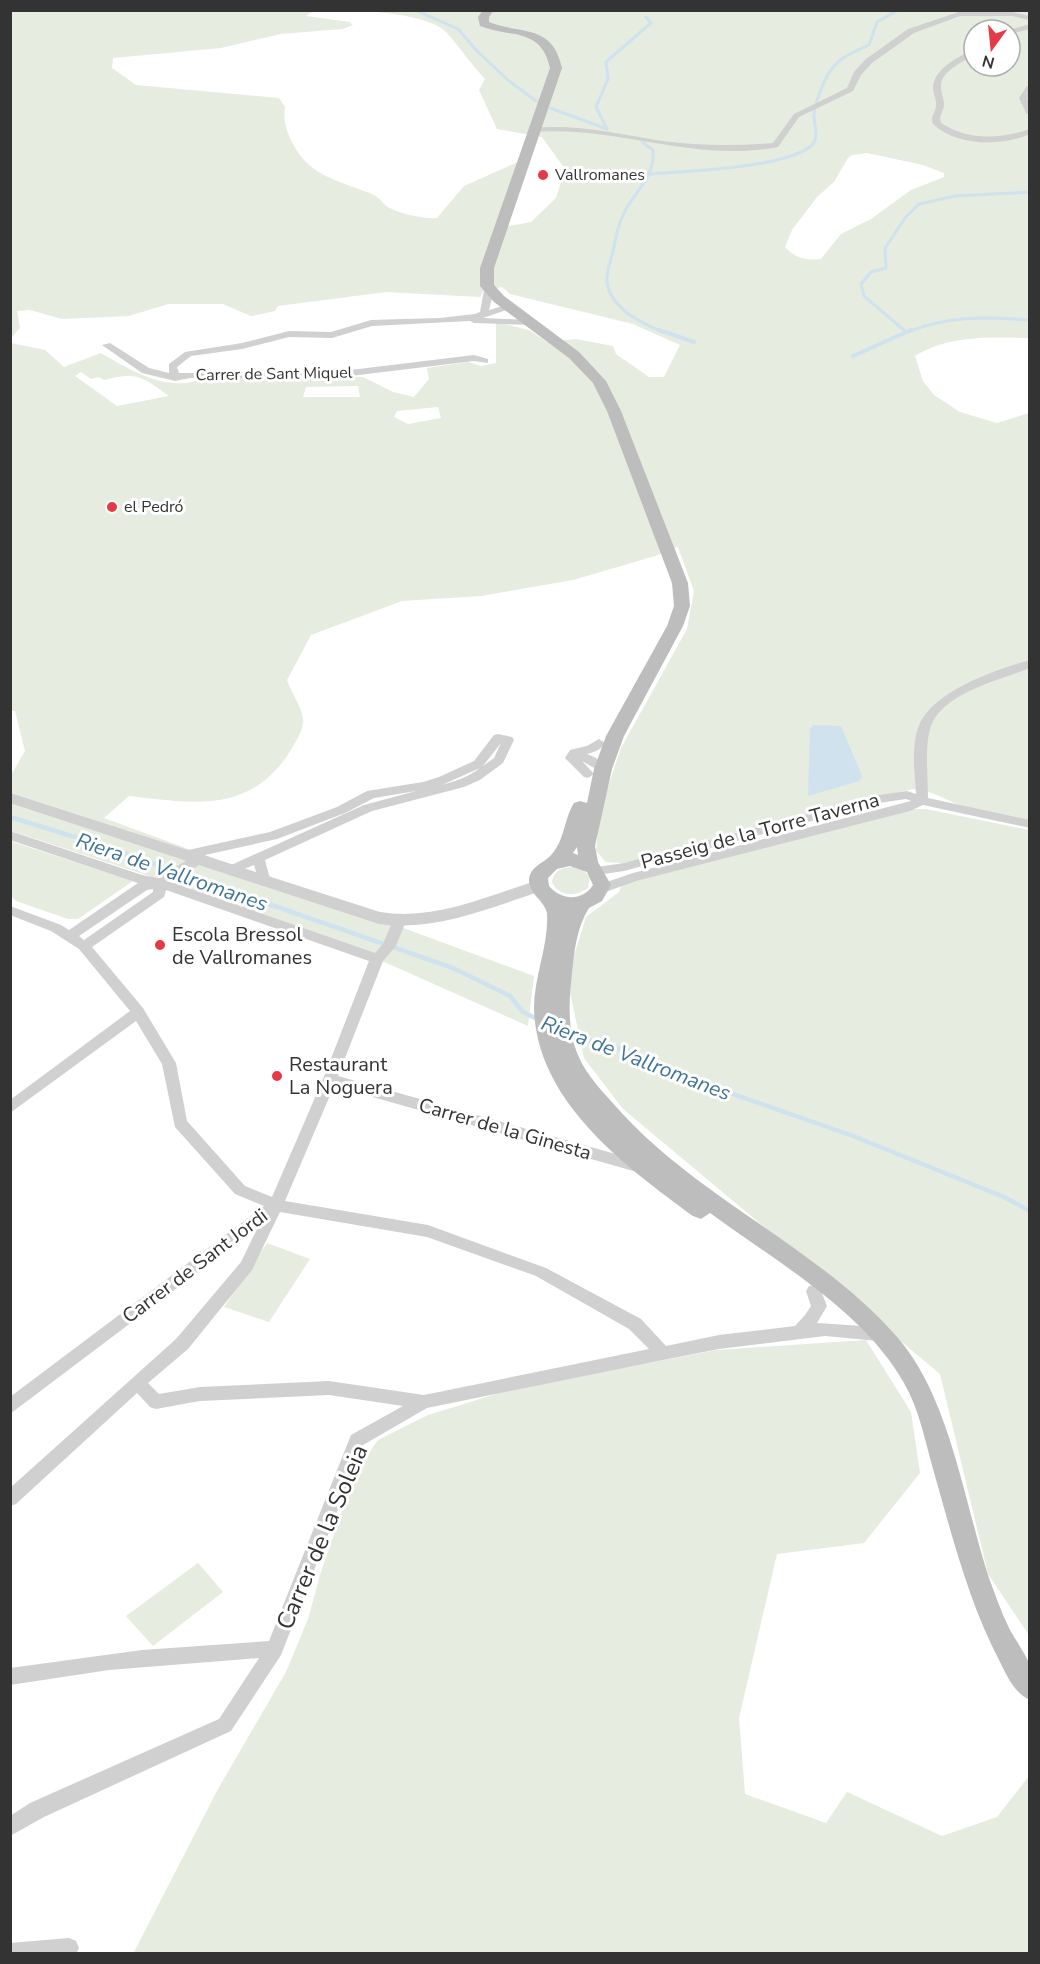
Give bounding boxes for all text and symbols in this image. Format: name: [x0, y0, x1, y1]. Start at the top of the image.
north arrow: [962, 18, 1022, 78]
text: N: [980, 49, 997, 74]
place label: Vallromanes: [554, 164, 645, 186]
marker: Vallromanes: [536, 168, 550, 182]
street label: Carrer de Sant Miquel: [195, 362, 353, 386]
place label: el Pedró: [124, 496, 184, 518]
marker: el Pedró: [105, 500, 119, 514]
street label: Passeig de la Torre Taverna: [638, 786, 882, 876]
water label: Riera de Vallromanes: [72, 826, 272, 918]
place label: Escola Bressol de Vallromanes: [172, 921, 312, 971]
marker: Escola Bressol de Vallromanes: [153, 938, 167, 952]
water label: Riera de Vallromanes: [537, 1009, 735, 1107]
place label: Restaurant La Noguera: [289, 1051, 393, 1101]
marker: Restaurant La Noguera: [270, 1069, 284, 1083]
street label: Carrer de la Ginesta: [416, 1091, 594, 1167]
street label: Carrer de Sant Jordi: [117, 1202, 273, 1330]
street label: Carrer de la Soleia: [269, 1440, 375, 1634]

